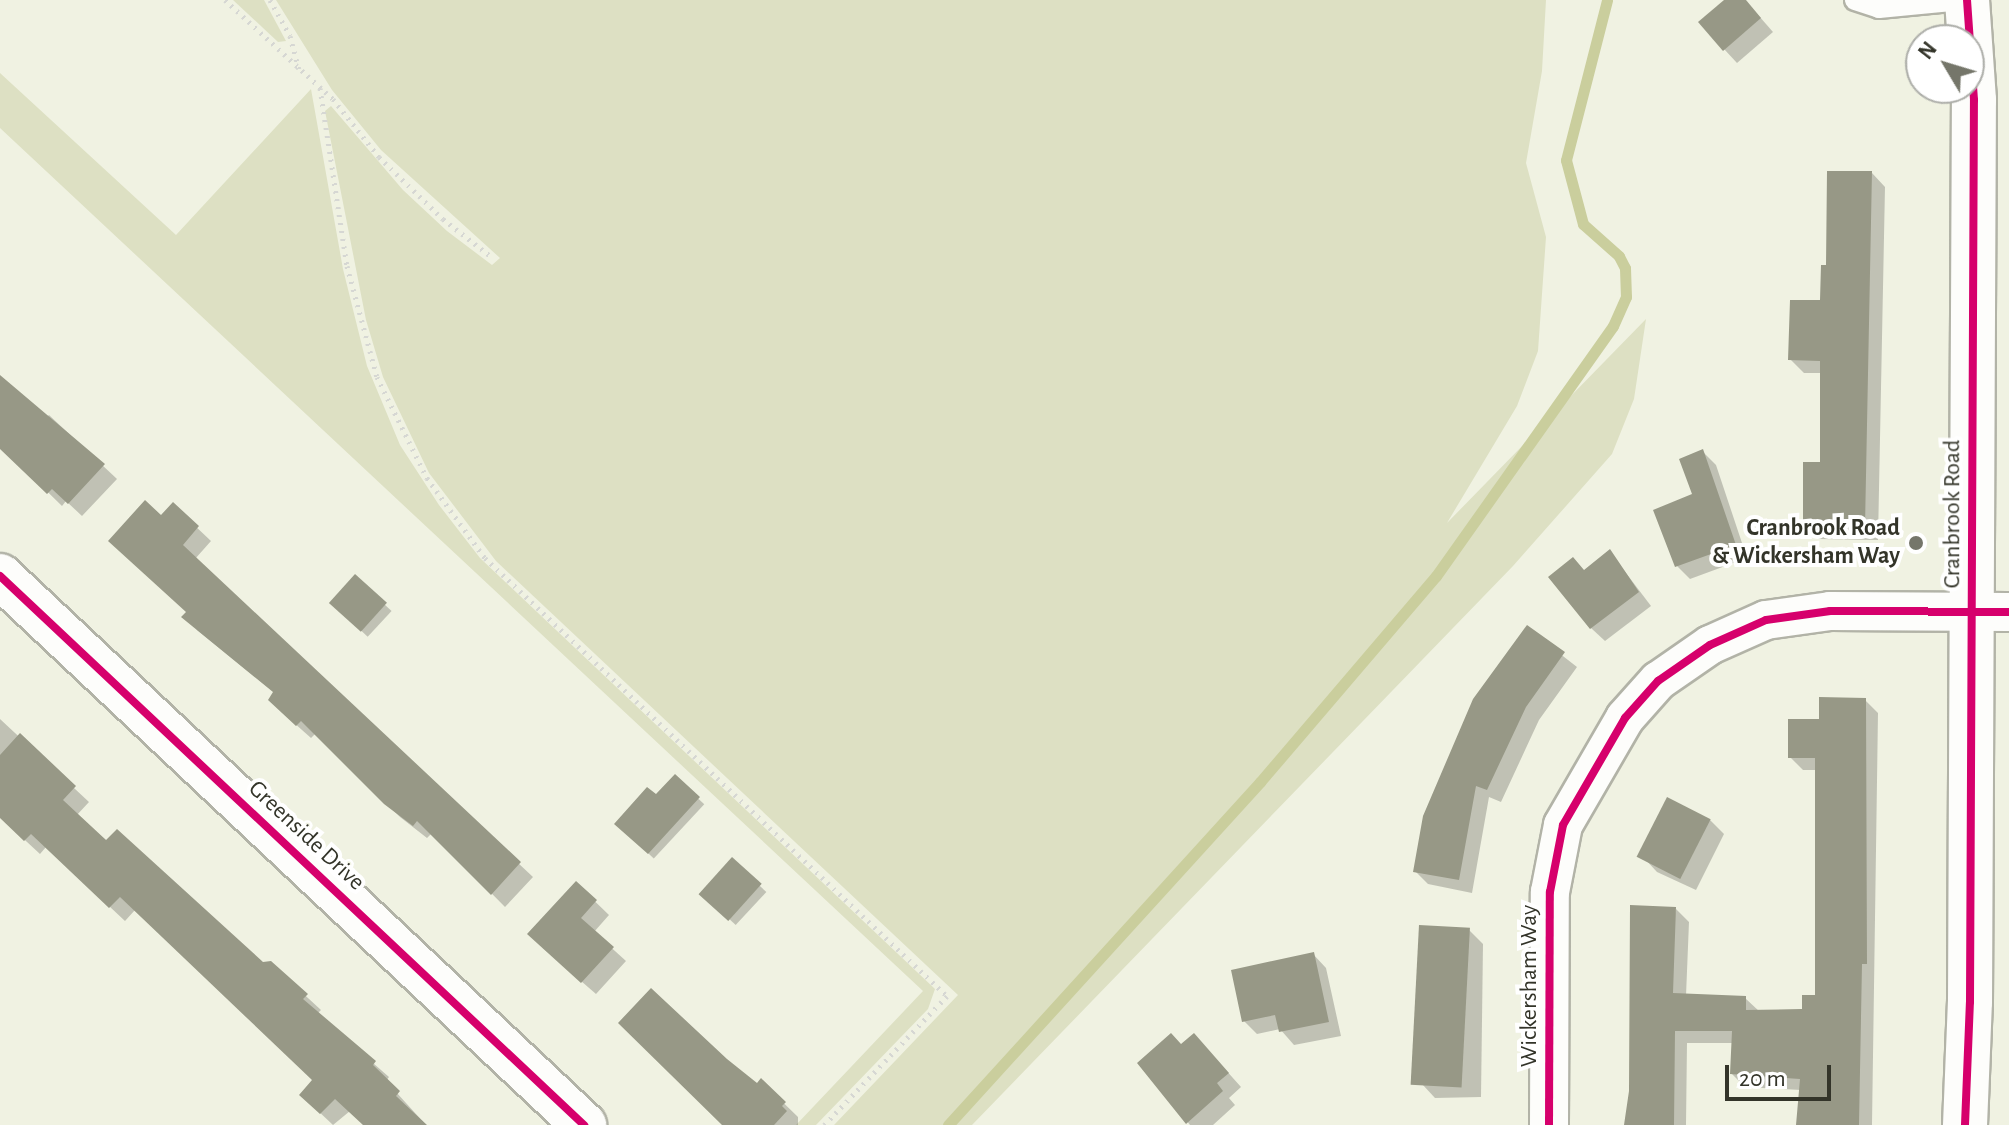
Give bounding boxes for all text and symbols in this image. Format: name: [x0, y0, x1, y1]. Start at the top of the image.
north arrow: [1905, 24, 1985, 104]
text: N: [1914, 38, 1941, 63]
street label: Cranbrook Road: [1939, 440, 1967, 588]
place label: Cranbrook Road & Wickersham Way: [1712, 515, 1900, 571]
marker: Cranbrook Road & Wickersham Way: [1907, 534, 1925, 552]
street label: Greenside Drive: [242, 775, 370, 897]
street label: Wickersham Way: [1516, 905, 1544, 1067]
scale bar: [1729, 1049, 1835, 1099]
text: 20 m: [1739, 1067, 1786, 1091]

